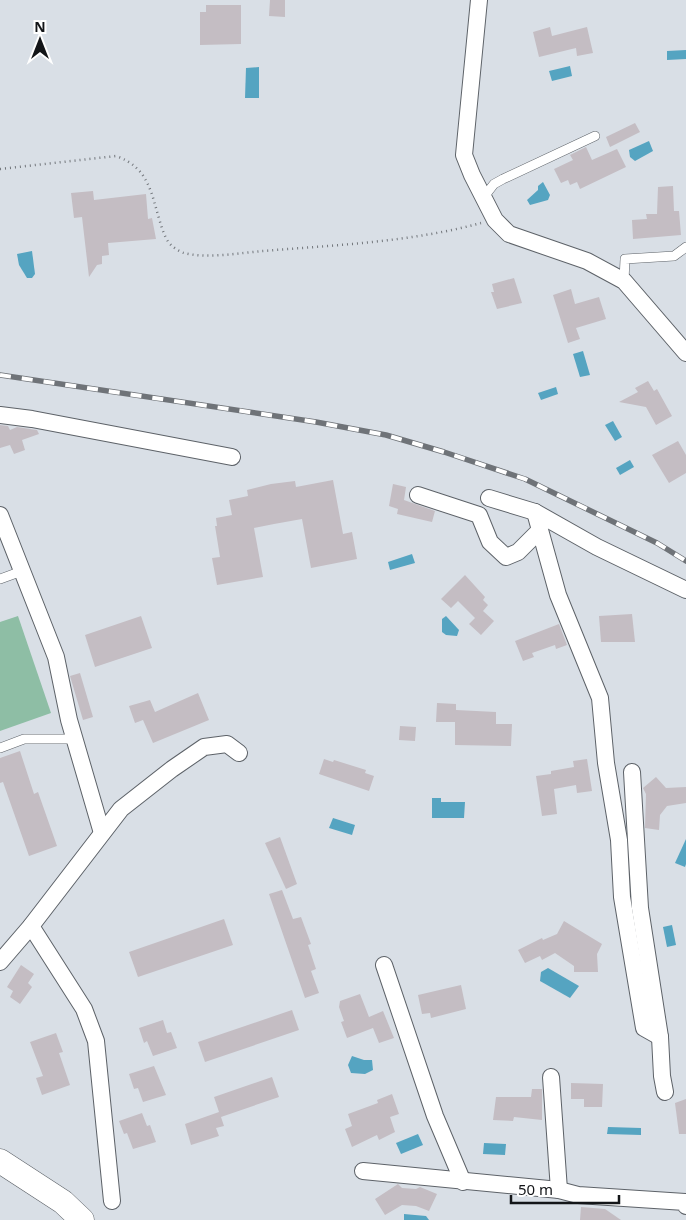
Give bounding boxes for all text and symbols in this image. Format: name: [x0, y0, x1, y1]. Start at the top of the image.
north arrow: [15, 15, 65, 65]
text: N: [34, 17, 46, 36]
scale bar: [511, 1172, 618, 1204]
text: 50 m: [518, 1179, 553, 1199]

